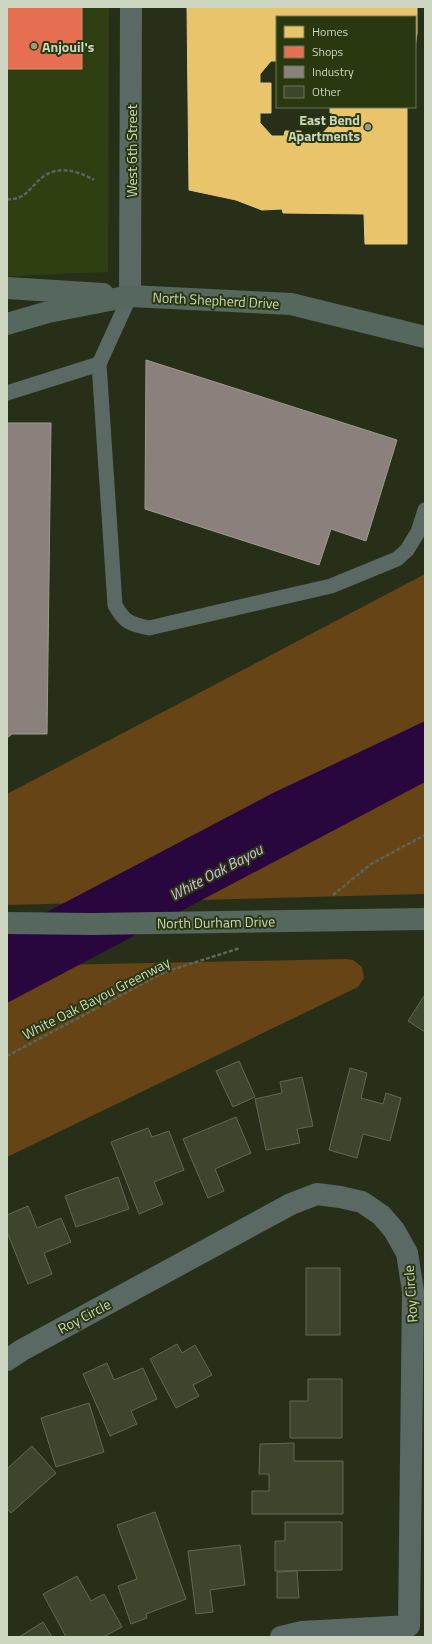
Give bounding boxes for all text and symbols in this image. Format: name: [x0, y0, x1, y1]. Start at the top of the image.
legend: [276, 16, 416, 108]
text: Homes: [312, 22, 348, 41]
place label: Anjouil's: [42, 36, 95, 57]
marker: Anjouil's: [29, 41, 39, 51]
text: Shops: [312, 42, 344, 61]
text: Industry: [312, 62, 354, 81]
text: Other: [312, 82, 341, 101]
street label: West 6th Street: [121, 104, 142, 198]
place label: East Bend Apartments: [288, 109, 360, 146]
marker: East Bend Apartments: [363, 122, 373, 132]
street label: North Shepherd Drive: [152, 286, 280, 314]
water label: White Oak Bayou: [165, 837, 268, 906]
street label: North Durham Drive: [157, 910, 275, 934]
street label: White Oak Bayou Greenway: [18, 951, 174, 1044]
street label: Roy Circle: [398, 1265, 422, 1323]
street label: Roy Circle: [54, 1293, 114, 1339]

